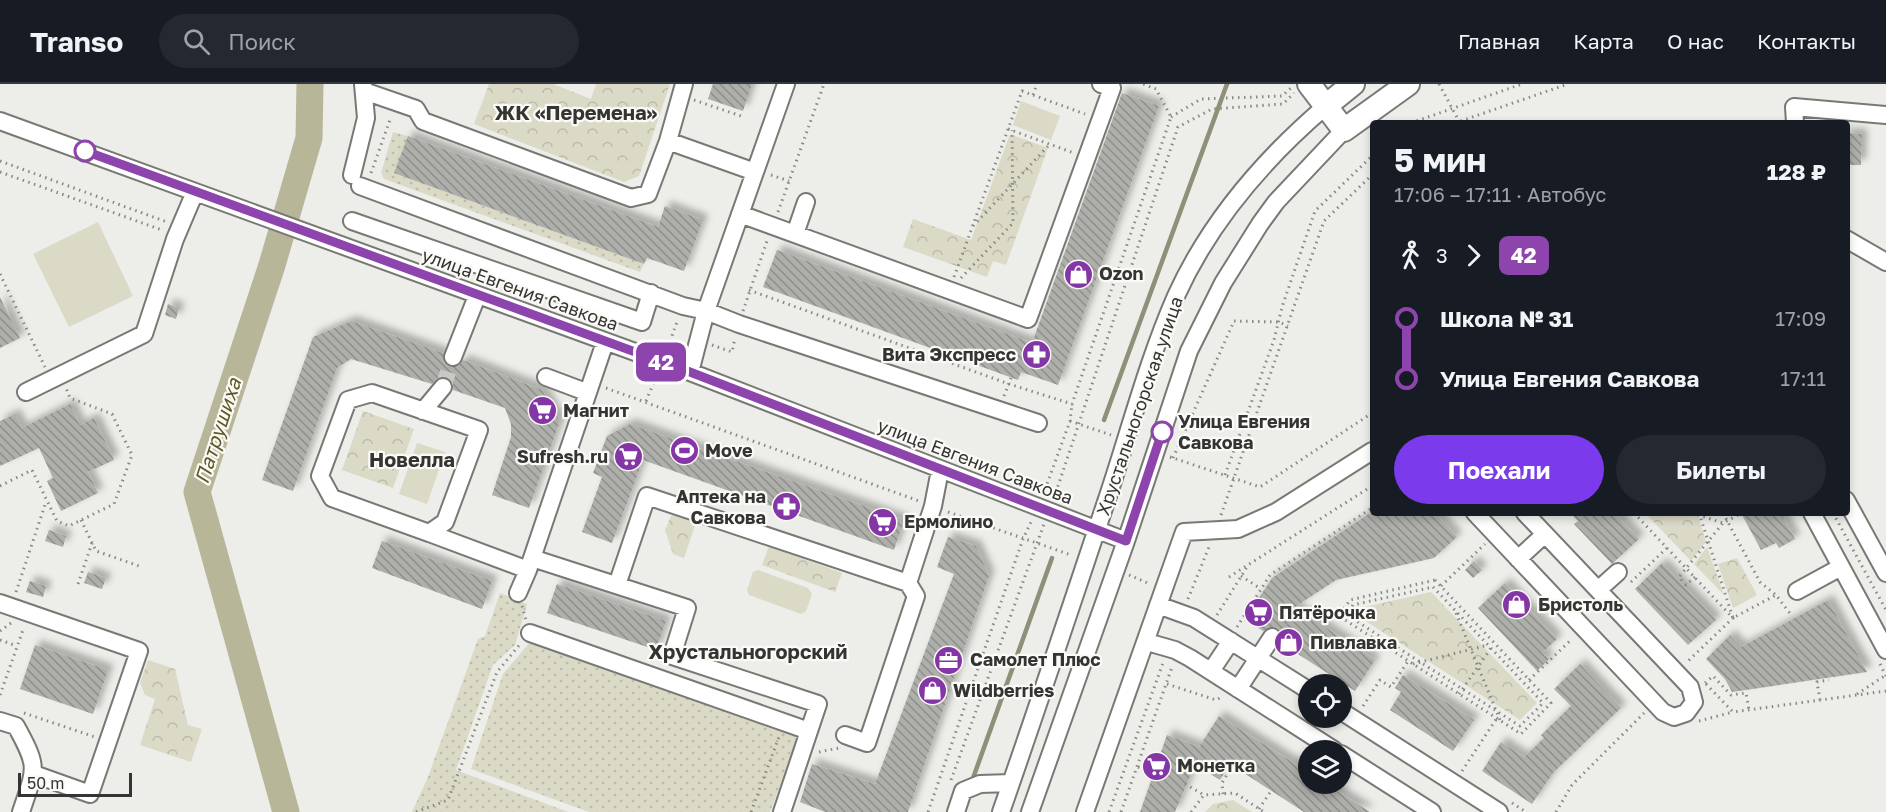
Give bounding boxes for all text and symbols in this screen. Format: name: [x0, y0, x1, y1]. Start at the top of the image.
search box: [159, 14, 579, 68]
text: Transo: [30, 25, 123, 58]
icon: search: [180, 25, 213, 58]
text: Поиск: [228, 28, 296, 55]
text: Главная: [1458, 28, 1540, 54]
text: Карта: [1573, 28, 1634, 54]
text: О нас: [1667, 28, 1724, 54]
text: Контакты: [1757, 28, 1856, 54]
district label: ЖК «Перемена»: [495, 100, 657, 124]
unlabelled marker: [74, 140, 96, 162]
text: 5 мин: [1394, 140, 1486, 179]
text: 128 ₽: [1767, 158, 1826, 185]
text: 17:06 – 17:11 · Автобус: [1394, 182, 1606, 206]
icon: walk: [1394, 239, 1427, 272]
icon: forward: [1457, 239, 1490, 272]
text: 42: [1511, 242, 1537, 268]
street label: улица Евгения Савкова: [419, 243, 622, 335]
text: 3: [1436, 243, 1448, 267]
shop icon: Ozon: [1062, 258, 1094, 290]
place label: Ozon: [1099, 262, 1144, 284]
street label: Хрустальногорская улица: [1091, 293, 1187, 518]
text: Школа № 31: [1440, 305, 1573, 332]
text: 17:09: [1775, 306, 1826, 330]
pharmacy icon: Вита Экспресс: [1021, 339, 1053, 371]
line badge: 42: [634, 342, 688, 382]
place label: Вита Экспресс: [882, 343, 1016, 365]
text: 42: [648, 349, 674, 375]
text: Улица Евгения Савкова: [1440, 365, 1699, 392]
text: 17:11: [1780, 366, 1826, 390]
water label: Патрушиха: [189, 374, 247, 487]
supermarket icon: Магнит: [526, 395, 558, 427]
place label: Магнит: [563, 399, 629, 421]
place label: Улица Евгения Савкова: [1178, 410, 1310, 453]
street label: улица Евгения Савкова: [875, 414, 1076, 508]
marker: Улица Евгения Савкова: [1151, 421, 1173, 443]
sports icon: Move: [668, 435, 700, 467]
button: Поехали: [1394, 435, 1604, 504]
button: Билеты: [1616, 435, 1826, 504]
place label: Move: [705, 439, 753, 461]
supermarket icon: Sufresh.ru: [613, 441, 645, 473]
place label: Sufresh.ru: [517, 445, 608, 467]
district label: Новелла: [369, 447, 455, 471]
place label: Аптека на Савкова: [676, 485, 766, 528]
pharmacy icon: Аптека на Савкова: [771, 491, 803, 523]
supermarket icon: Ермолино: [867, 506, 899, 538]
place label: Ермолино: [904, 510, 994, 532]
shop icon: Бристоль: [1501, 589, 1533, 621]
place label: Бристоль: [1538, 593, 1623, 615]
supermarket icon: Пятёрочка: [1242, 597, 1274, 629]
place label: Пятёрочка: [1279, 601, 1376, 623]
shop icon: Пивлавка: [1273, 627, 1305, 659]
place label: Пивлавка: [1310, 631, 1397, 653]
district label: Хрустальногорский: [649, 639, 847, 663]
office icon: Самолет Плюс: [933, 644, 965, 676]
place label: Самолет Плюс: [970, 648, 1101, 670]
map controls: [1298, 674, 1352, 794]
button: locate: [1298, 674, 1352, 728]
shop icon: Wildberries: [916, 675, 948, 707]
place label: Wildberries: [953, 679, 1054, 701]
button: layers: [1298, 740, 1352, 794]
supermarket icon: Монетка: [1140, 750, 1172, 782]
place label: Монетка: [1177, 754, 1255, 776]
scale bar: [18, 770, 132, 798]
text: 50 m: [27, 773, 64, 793]

